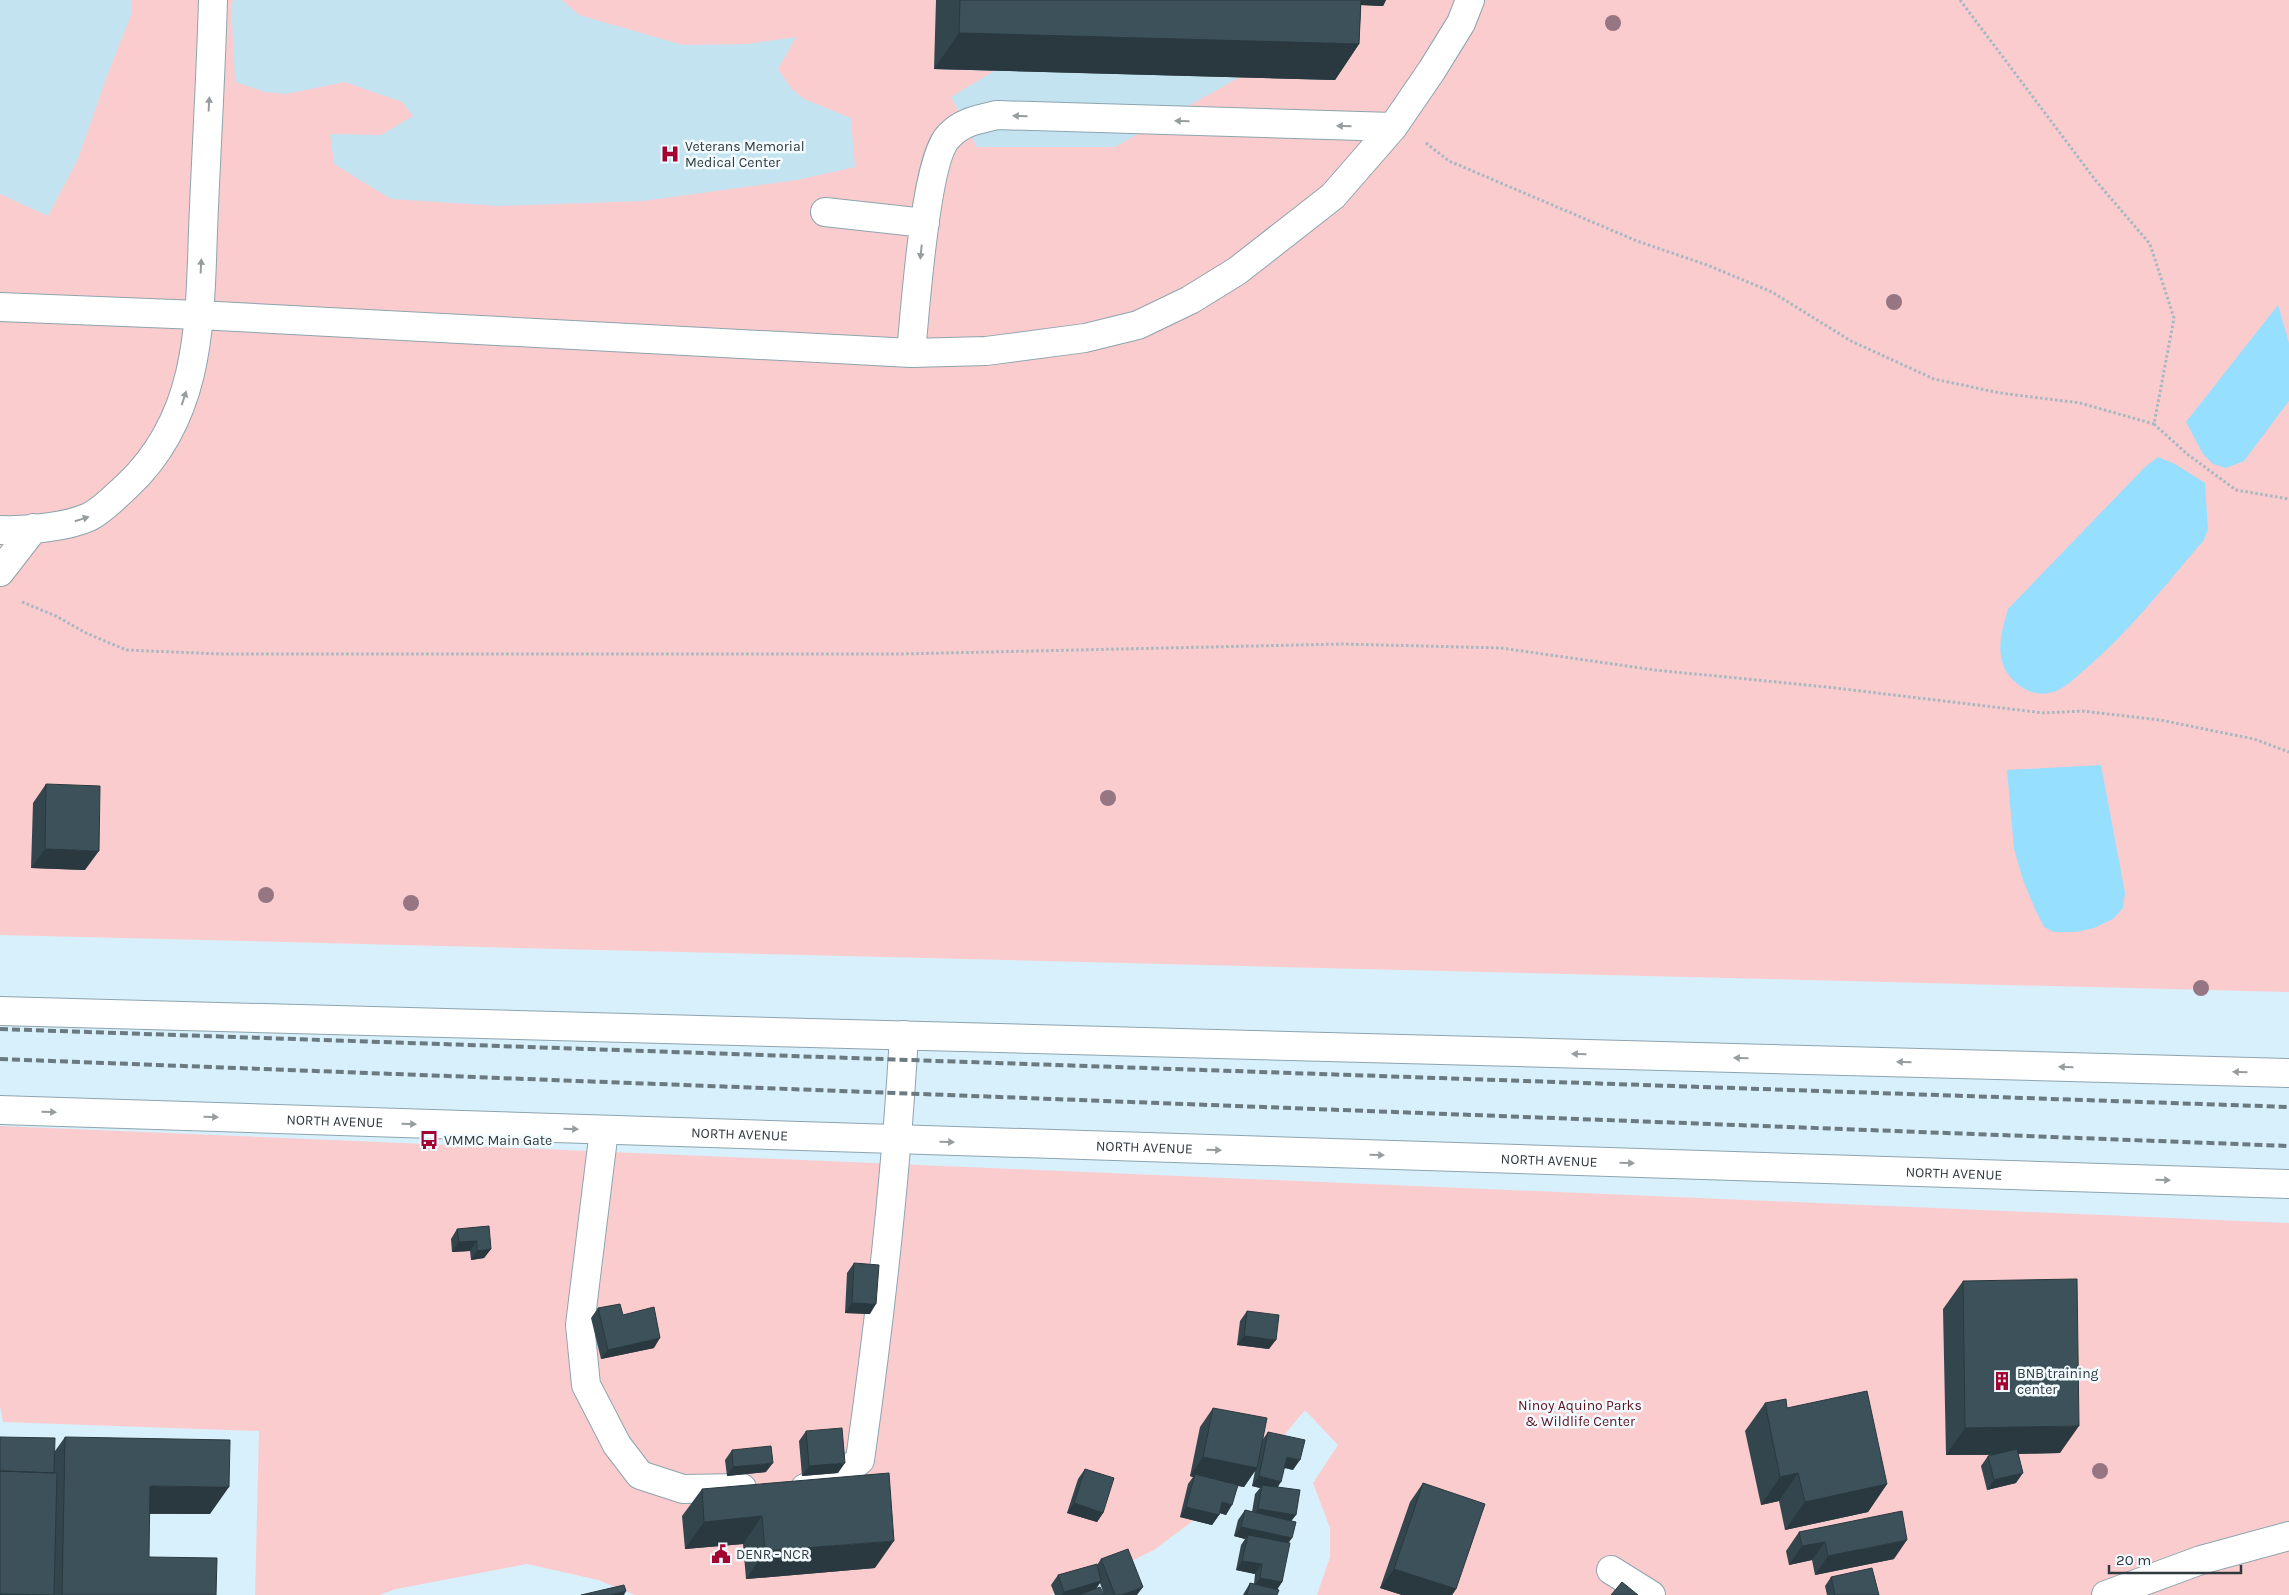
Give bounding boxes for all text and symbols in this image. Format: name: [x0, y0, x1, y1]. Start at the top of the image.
one-way arrow: [205, 95, 213, 111]
one-way arrow: [1011, 112, 1027, 120]
one-way arrow: [1174, 117, 1190, 125]
one-way arrow: [1336, 121, 1352, 129]
place label: Veterans Memorial Medical Center: [685, 138, 805, 171]
hospital icon: Veterans Memorial Medical Center: [659, 143, 681, 165]
one-way arrow: [917, 245, 925, 261]
one-way arrow: [197, 258, 205, 274]
one-way arrow: [181, 391, 188, 406]
one-way arrow: [74, 515, 89, 522]
one-way arrow: [1570, 1049, 1586, 1057]
one-way arrow: [1733, 1054, 1749, 1062]
one-way arrow: [1895, 1058, 1911, 1066]
one-way arrow: [2058, 1063, 2074, 1071]
one-way arrow: [2232, 1067, 2248, 1075]
one-way arrow: [41, 1108, 57, 1116]
street label: NORTH AVENUE: [286, 1111, 384, 1131]
one-way arrow: [203, 1113, 219, 1121]
one-way arrow: [401, 1120, 417, 1128]
street label: NORTH AVENUE: [691, 1124, 788, 1144]
one-way arrow: [563, 1125, 579, 1133]
bus stop icon: VMMC Main Gate: [418, 1129, 440, 1151]
place label: VMMC Main Gate: [444, 1132, 552, 1149]
street label: NORTH AVENUE: [1096, 1137, 1193, 1158]
one-way arrow: [939, 1138, 955, 1146]
one-way arrow: [1207, 1146, 1223, 1154]
one-way arrow: [1369, 1151, 1385, 1159]
street label: NORTH AVENUE: [1500, 1151, 1598, 1171]
one-way arrow: [1619, 1159, 1635, 1167]
street label: NORTH AVENUE: [1905, 1164, 2003, 1184]
one-way arrow: [2155, 1176, 2171, 1184]
place label: BNB training center: [2017, 1365, 2099, 1398]
building icon: BNB training center: [1991, 1370, 2013, 1392]
park label: Ninoy Aquino Parks & Wildlife Center: [1518, 1397, 1642, 1430]
scale bar: [2109, 1542, 2242, 1574]
public building icon: DENR - NCR: [710, 1543, 732, 1565]
place label: DENR - NCR: [736, 1546, 810, 1563]
text: 20 m: [2116, 1551, 2151, 1569]

